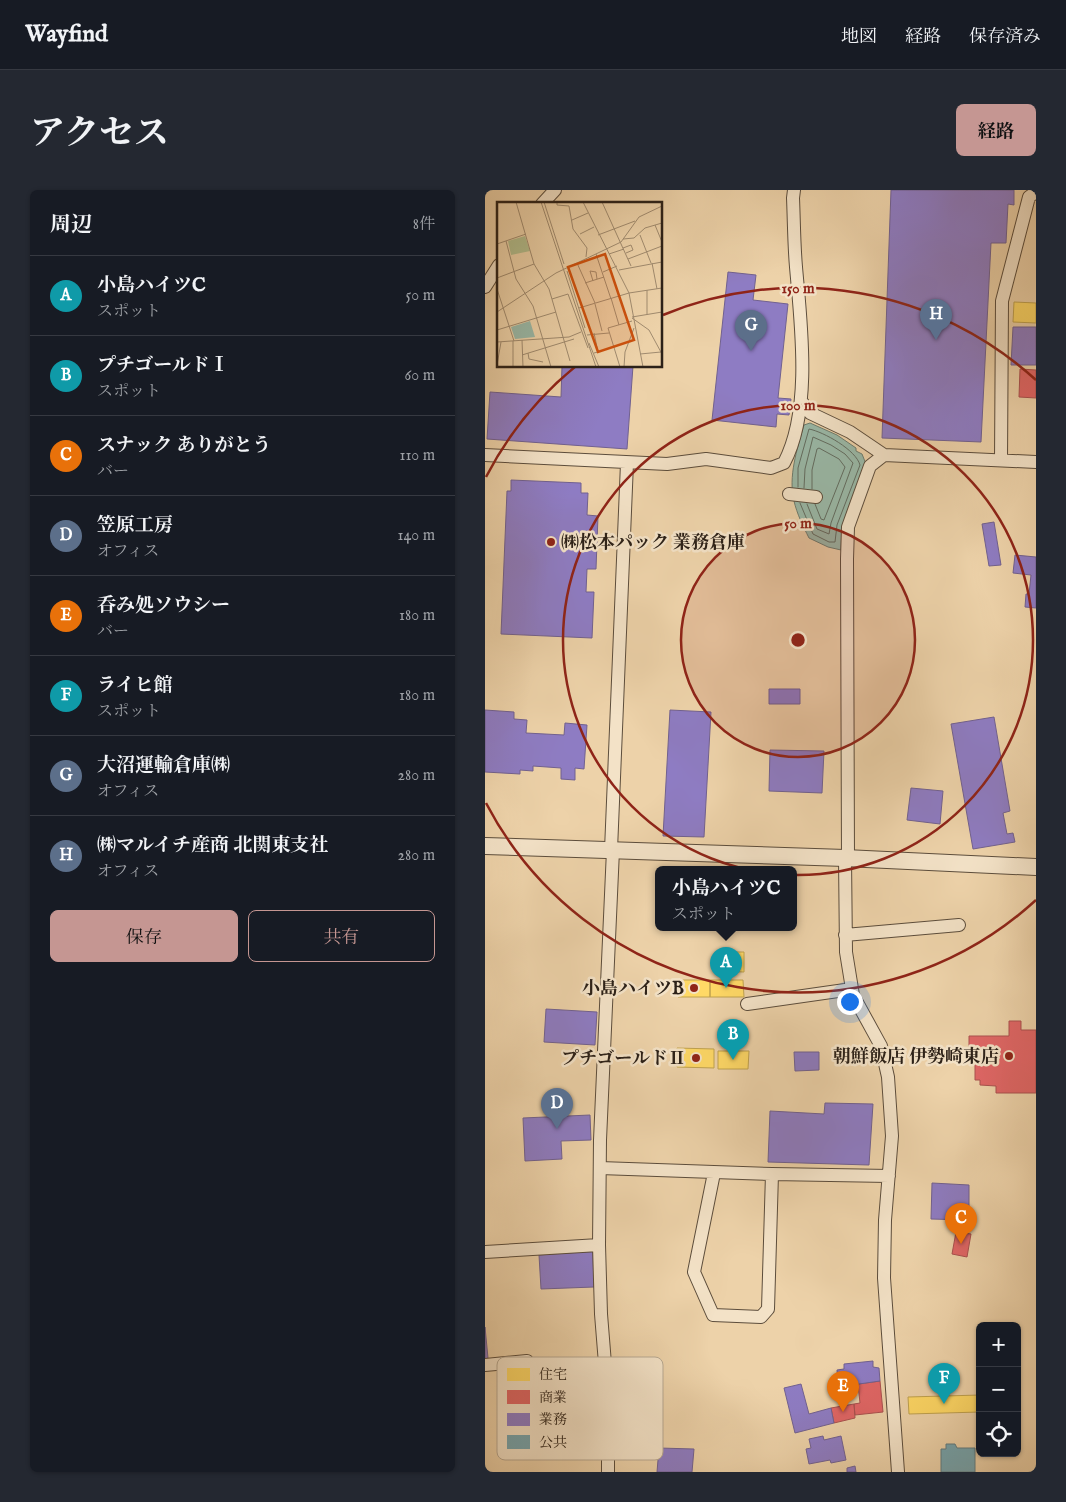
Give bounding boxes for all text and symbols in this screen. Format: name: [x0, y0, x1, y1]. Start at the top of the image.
text: Wayfind: [25, 19, 108, 50]
text: 地図: [841, 26, 877, 49]
text: 経路: [905, 26, 941, 49]
text: 保存済み: [969, 26, 1041, 49]
button: 経路: [956, 104, 1036, 156]
text: アクセス: [30, 112, 169, 157]
inset map: [497, 202, 663, 368]
text: 周辺: [50, 212, 92, 239]
text: 8件: [413, 215, 435, 235]
text: 小島ハイツC: [97, 274, 206, 298]
text: 150 m: [781, 279, 815, 298]
text: A: [61, 286, 71, 306]
text: 50 m: [406, 286, 435, 306]
pin: H: [920, 299, 952, 340]
text: スポット: [97, 302, 161, 322]
pin: G: [735, 310, 767, 351]
text: プチゴールドⅠ: [97, 354, 229, 378]
text: B: [61, 366, 71, 386]
text: 60 m: [405, 366, 435, 386]
text: スポット: [97, 382, 161, 402]
text: 100 m: [780, 396, 816, 415]
text: スナック ありがとう: [97, 434, 271, 458]
text: C: [60, 446, 72, 466]
text: 110 m: [399, 446, 435, 466]
text: バー: [97, 462, 129, 482]
text: 笠原工房: [97, 514, 173, 538]
text: 50 m: [784, 514, 812, 533]
text: D: [60, 526, 72, 546]
text: 140 m: [397, 526, 435, 546]
place label: ㈱松本パック 業務倉庫: [561, 532, 745, 555]
marker: ㈱松本パック 業務倉庫: [545, 536, 557, 548]
text: オフィス: [97, 542, 159, 562]
text: 呑み処ソウシー: [97, 594, 230, 618]
text: E: [60, 606, 72, 626]
text: 180 m: [399, 606, 435, 626]
text: バー: [97, 622, 129, 642]
centre of rings: [789, 631, 807, 649]
text: ライヒ館: [97, 674, 172, 698]
text: F: [61, 686, 71, 706]
text: 180 m: [399, 686, 435, 706]
text: スポット: [97, 702, 161, 722]
text: 大沼運輸倉庫㈱: [97, 754, 230, 778]
text: G: [60, 766, 72, 786]
text: 280 m: [398, 766, 435, 786]
text: オフィス: [97, 782, 159, 802]
text: ㈱マルイチ産商 北関東支社: [97, 834, 328, 858]
text: H: [59, 846, 73, 866]
text: 280 m: [398, 846, 435, 866]
text: オフィス: [97, 862, 159, 882]
popup: [655, 866, 797, 931]
text: 小島ハイツC: [672, 877, 780, 901]
text: スポット: [672, 905, 736, 925]
button: 保存: [50, 910, 238, 962]
button: 共有: [248, 910, 435, 962]
pin: A: [710, 947, 742, 988]
place label: 小島ハイツB: [582, 978, 684, 1001]
marker: 小島ハイツB: [688, 982, 700, 994]
your location: [837, 989, 863, 1015]
pin: B: [717, 1019, 749, 1060]
place label: 朝鮮飯店 伊勢崎東店: [833, 1046, 999, 1069]
place label: プチゴールドⅡ: [561, 1048, 686, 1071]
marker: 朝鮮飯店 伊勢崎東店: [1003, 1050, 1015, 1062]
marker: プチゴールドⅡ: [690, 1052, 702, 1064]
pin: D: [541, 1088, 573, 1129]
pin: C: [945, 1203, 977, 1244]
map controls: [976, 1322, 1021, 1457]
button: +: [976, 1322, 1021, 1367]
legend: [497, 1357, 663, 1460]
pin: F: [928, 1363, 960, 1404]
text: 住宅: [539, 1366, 567, 1384]
button: −: [976, 1367, 1021, 1412]
pin: E: [827, 1371, 859, 1412]
text: 商業: [539, 1389, 567, 1407]
text: 業務: [539, 1411, 567, 1429]
button: locate: [976, 1412, 1021, 1457]
text: 公共: [539, 1434, 567, 1452]

